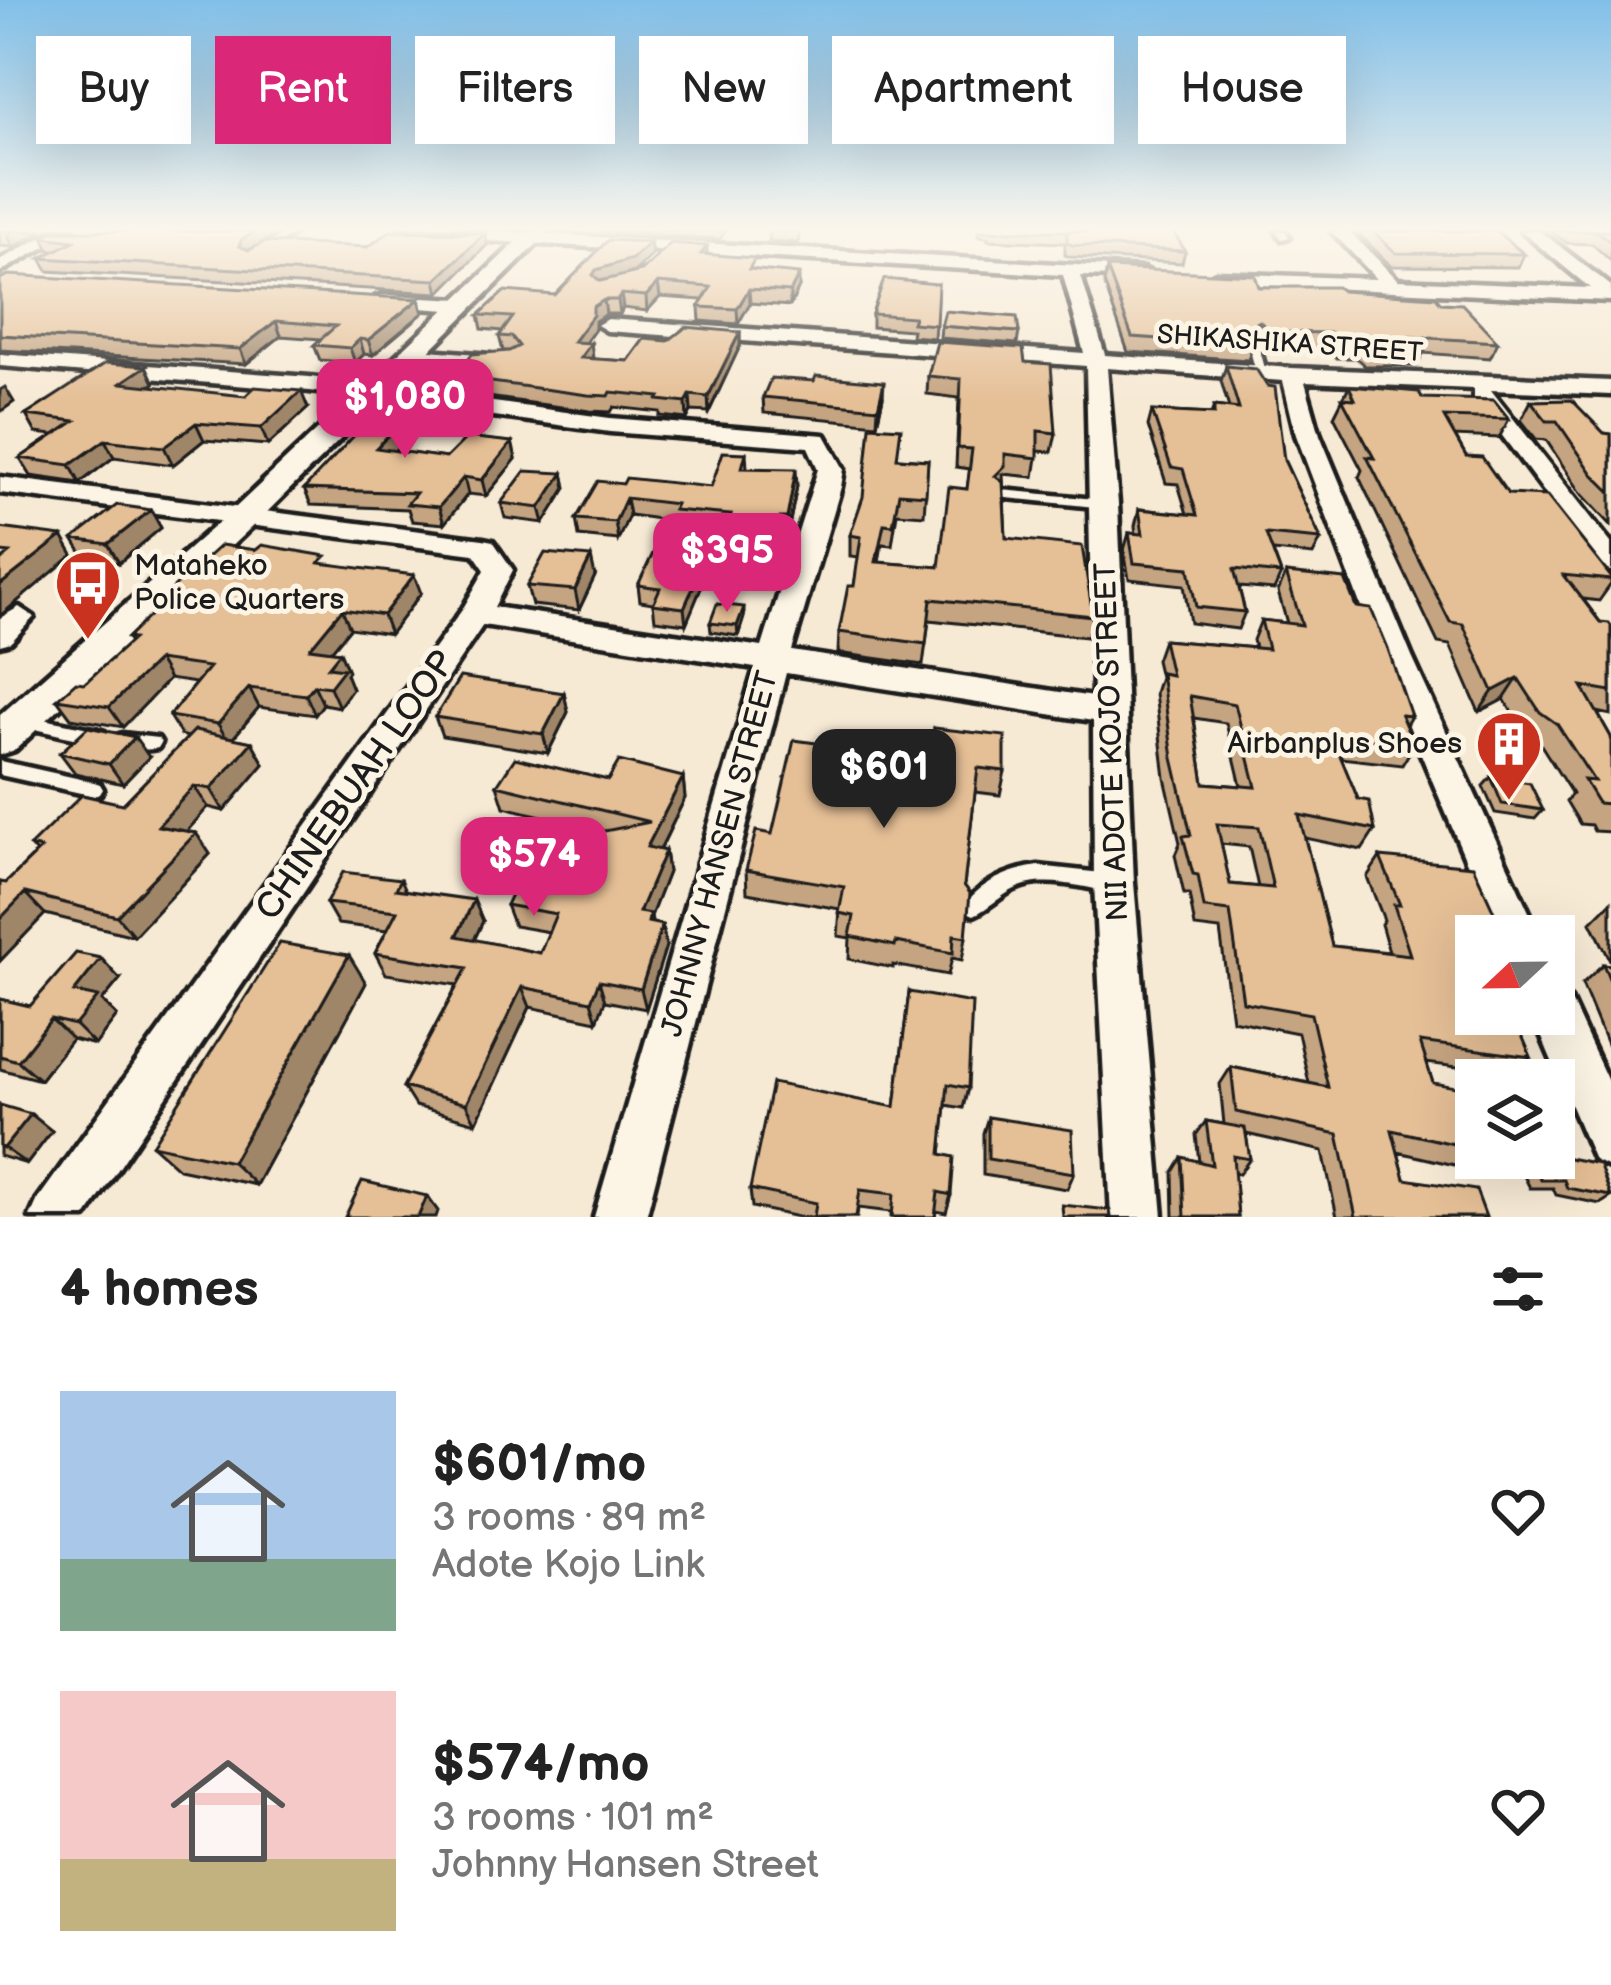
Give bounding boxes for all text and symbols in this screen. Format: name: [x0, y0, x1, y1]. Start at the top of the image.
chip: Buy: [36, 36, 191, 144]
chip: Rent: [215, 36, 391, 144]
chip: Filters: [415, 36, 615, 144]
chip: New: [639, 36, 808, 144]
chip: Apartment: [832, 36, 1114, 144]
chip: House: [1138, 36, 1346, 144]
street label: SHIKASHIKA STREET: [1156, 319, 1424, 369]
pin: $1,080: [307, 359, 503, 461]
text: $1,080: [344, 374, 466, 421]
pin: $395: [656, 513, 798, 615]
text: $395: [680, 528, 774, 575]
bus stop icon: Mataheko Police Quarters: [53, 548, 123, 642]
place label: Mataheko Police Quarters: [134, 548, 344, 618]
street label: NII ADOTE KOJO STREET: [1088, 562, 1136, 922]
street label: CHINEBUAH LOOP: [247, 643, 465, 929]
street label: JOHNNY HANSEN STREET: [654, 667, 786, 1041]
building icon: Airbanplus Shoes: [1474, 709, 1544, 803]
place label: Airbanplus Shoes: [1227, 726, 1462, 762]
pin: $601: [813, 729, 955, 831]
text: $601: [839, 744, 929, 791]
pin: $574: [463, 817, 605, 919]
text: $574: [488, 832, 580, 879]
north arrow: [1455, 915, 1575, 1035]
map controls: [1455, 915, 1575, 1179]
button: layers: [1455, 1059, 1575, 1179]
icon: filters: [1485, 1256, 1551, 1322]
text: 4 homes: [60, 1259, 259, 1320]
text: $601/mo: [432, 1434, 646, 1495]
icon: home: [156, 1439, 300, 1583]
icon: heart: [1485, 1478, 1551, 1544]
text: 3 rooms · 89 m²: [432, 1495, 706, 1542]
text: Adote Kojo Link: [432, 1542, 704, 1589]
text: $574/mo: [432, 1734, 650, 1795]
icon: home: [156, 1739, 300, 1883]
icon: heart: [1485, 1778, 1551, 1844]
text: 3 rooms · 101 m²: [432, 1795, 714, 1842]
text: Johnny Hansen Street: [432, 1842, 819, 1889]

